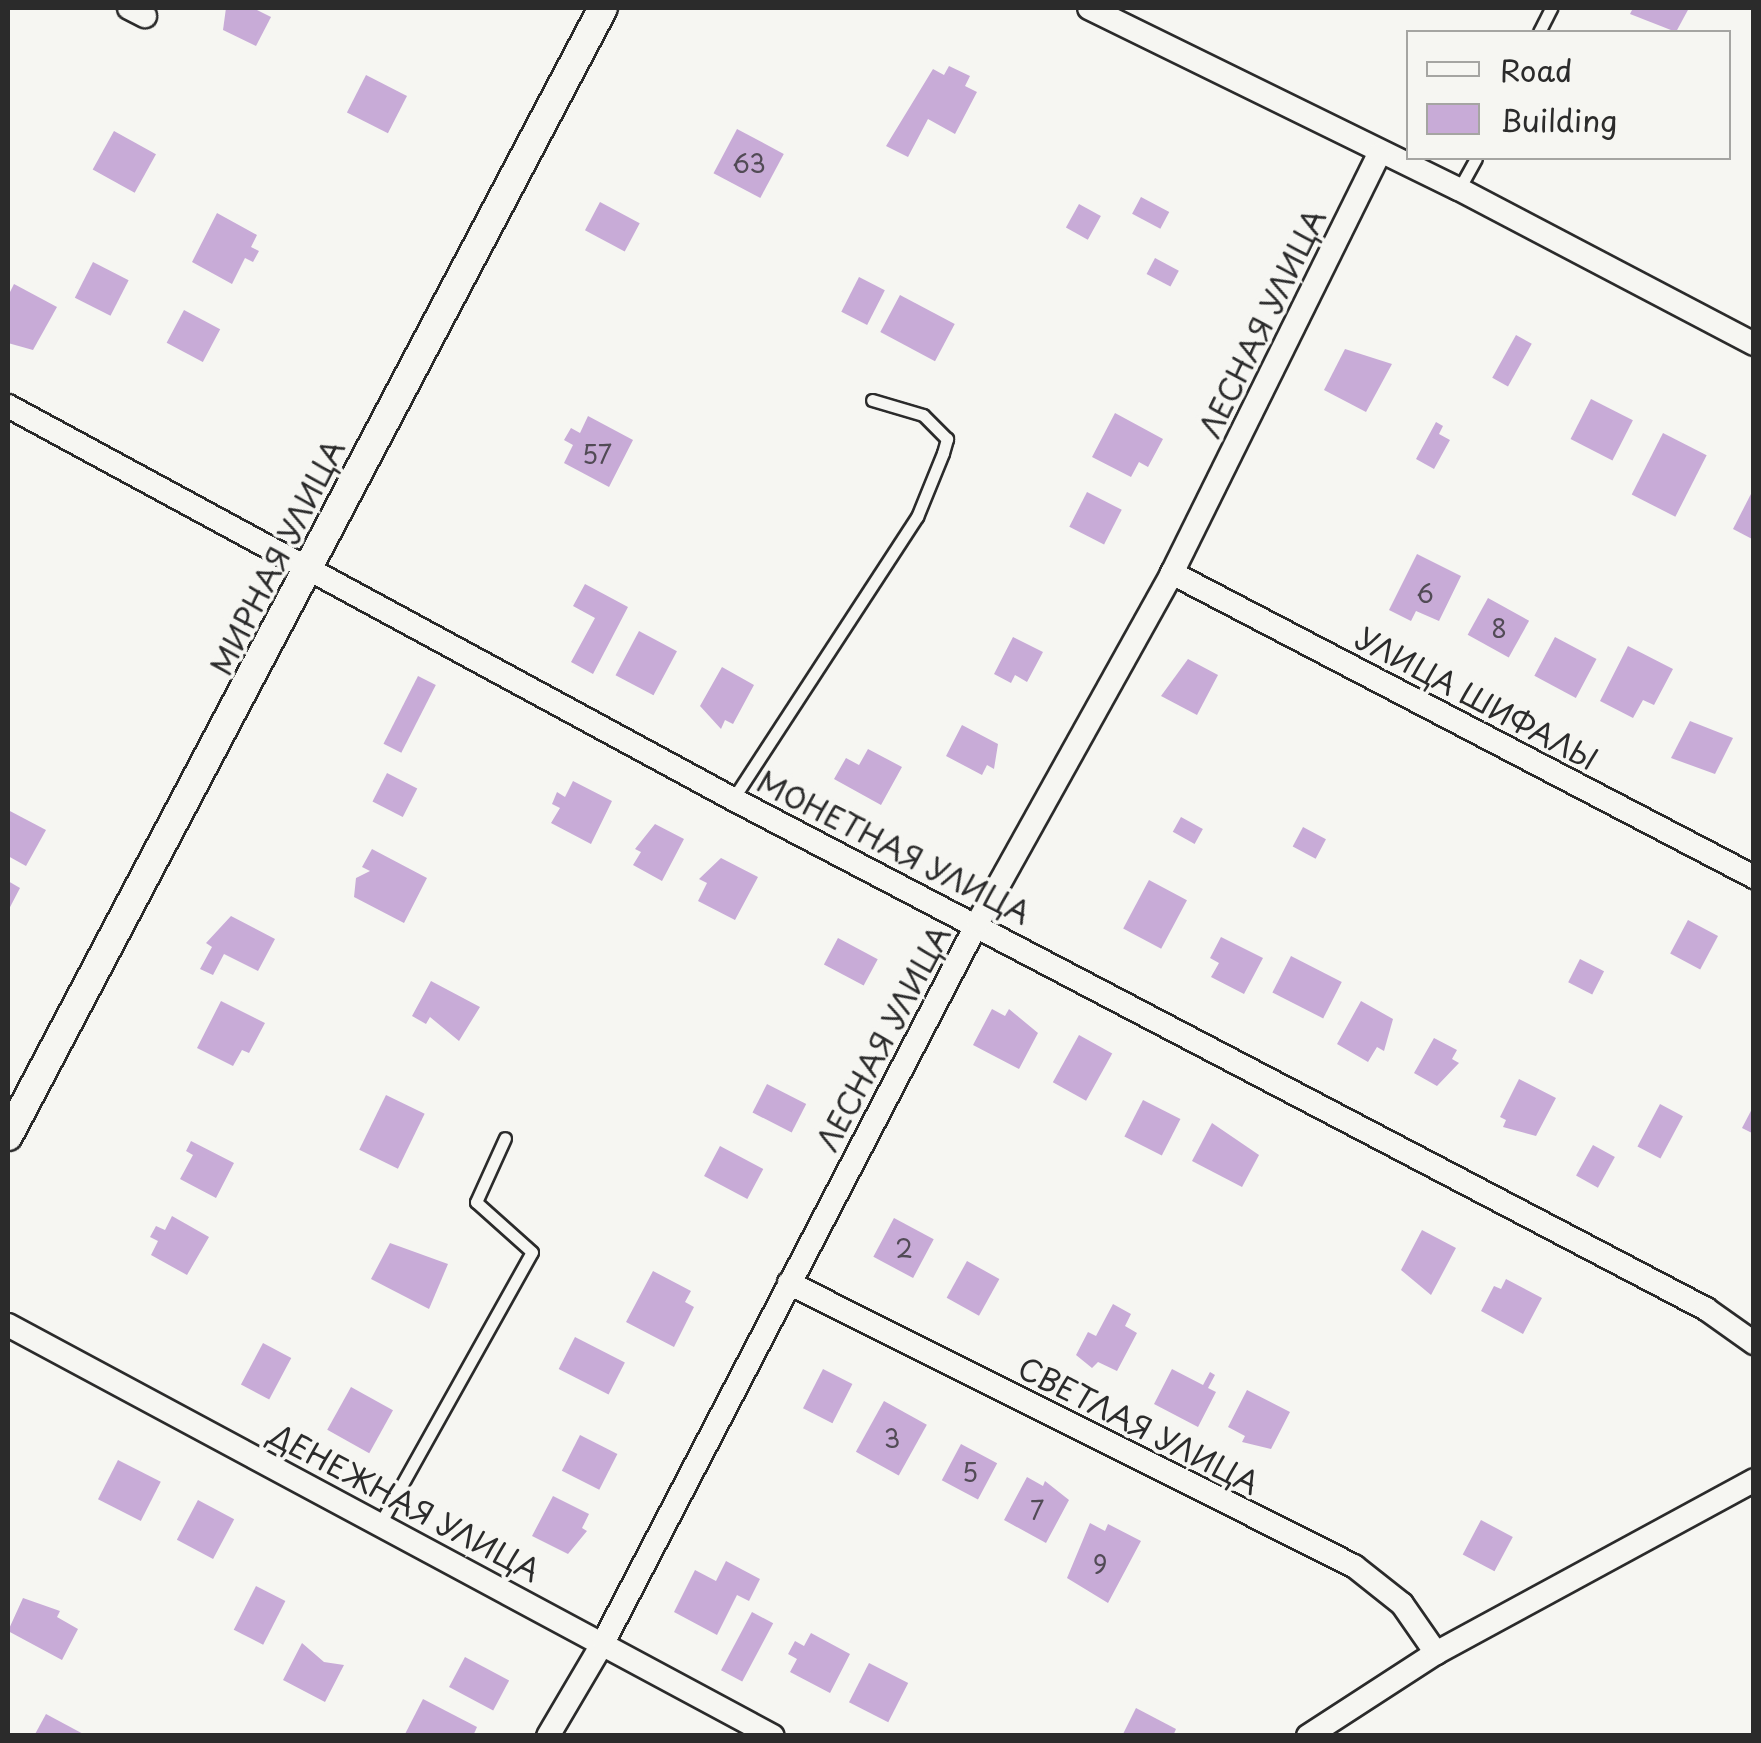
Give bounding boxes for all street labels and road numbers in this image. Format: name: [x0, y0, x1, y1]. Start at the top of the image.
street label: ЛЕСНАЯ УЛИЦА: [1191, 203, 1333, 443]
street label: МИРНАЯ УЛИЦА: [202, 434, 352, 680]
street label: УЛИЦА ШИФАЛЫ: [1349, 618, 1605, 778]
street label: МОНЕТНАЯ УЛИЦА: [752, 763, 1036, 931]
street label: ЛЕСНАЯ УЛИЦА: [809, 920, 957, 1156]
street label: СВЕТЛАЯ УЛИЦА: [1013, 1349, 1265, 1501]
street label: ДЕНЕЖНАЯ УЛИЦА: [264, 1415, 546, 1589]

